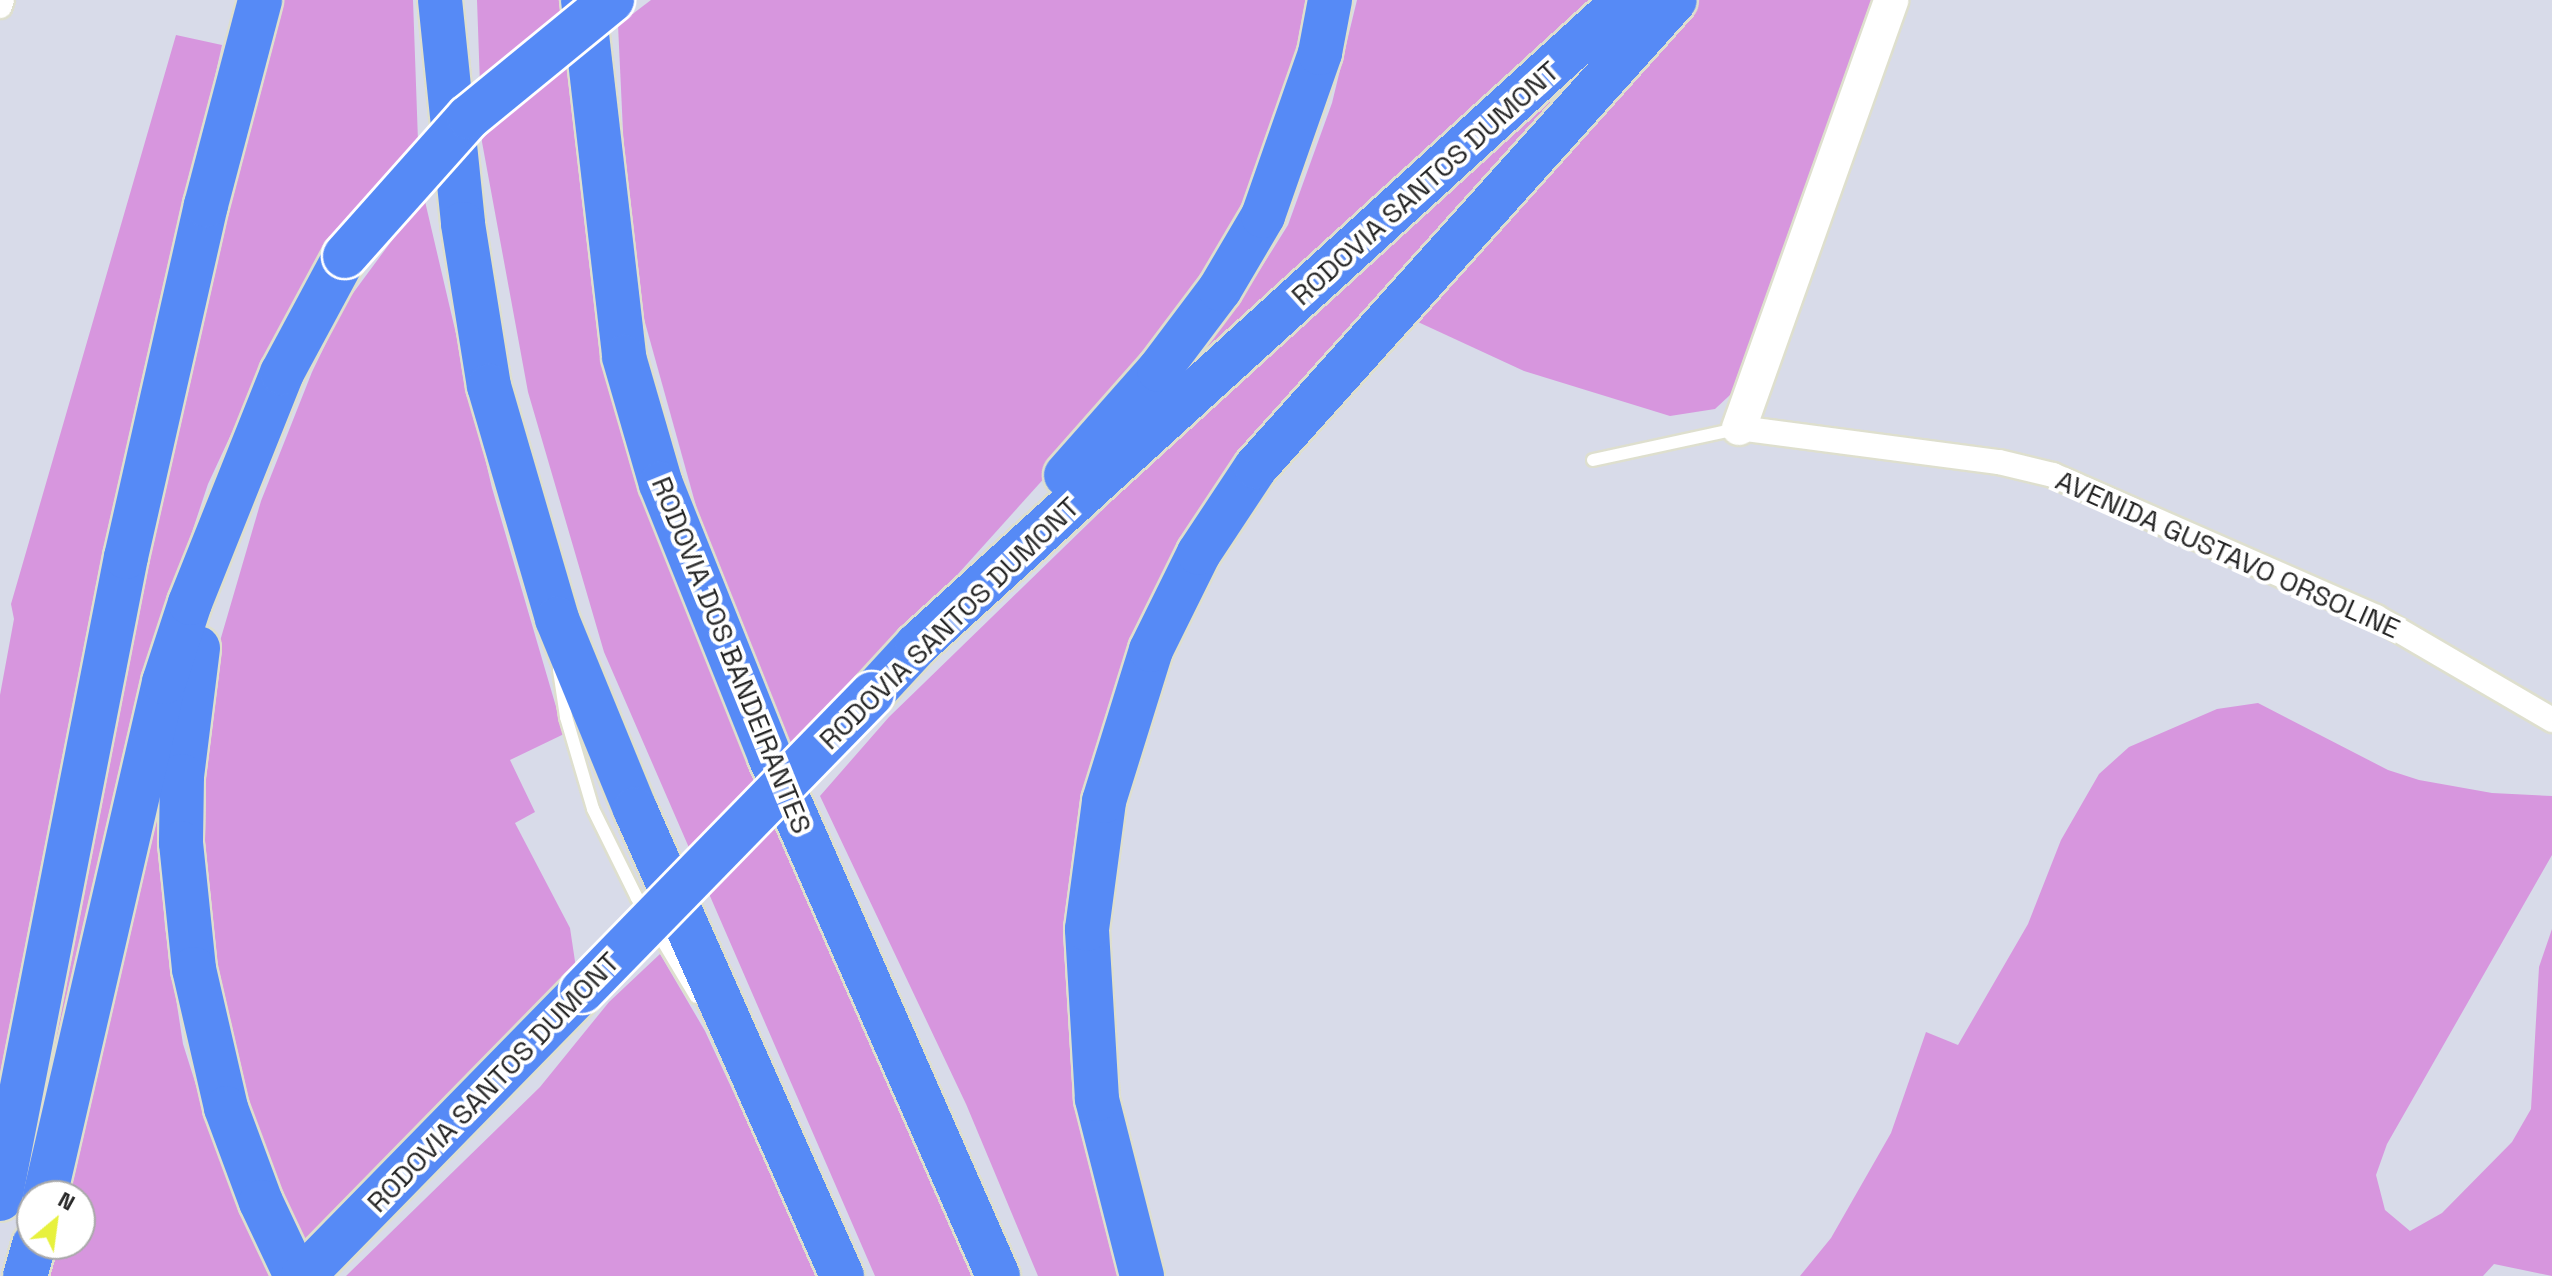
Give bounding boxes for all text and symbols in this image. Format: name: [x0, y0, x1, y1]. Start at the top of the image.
street label: RODOVIA SANTOS DUMONT: [1284, 54, 1566, 312]
street label: AVENIDA GUSTAVO ORSOLINE: [2051, 463, 2405, 645]
street label: RODOVIA DOS BANDEIRANTES: [645, 471, 819, 839]
street label: RODOVIA SANTOS DUMONT: [812, 490, 1086, 756]
street label: RODOVIA SANTOS DUMONT: [360, 945, 626, 1219]
north arrow: [16, 1180, 96, 1260]
text: N: [53, 1185, 80, 1217]

